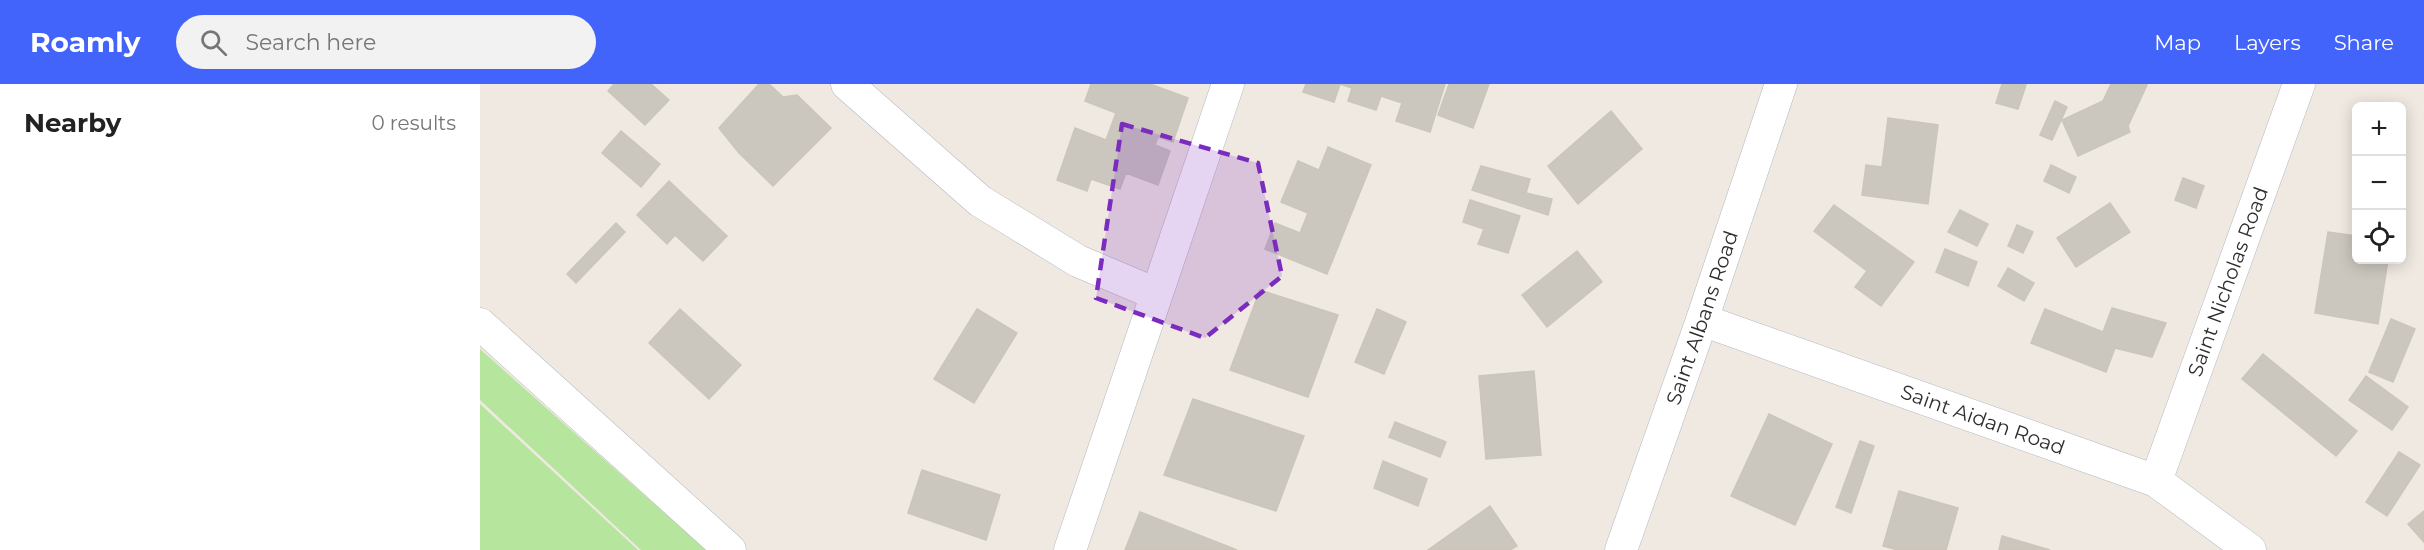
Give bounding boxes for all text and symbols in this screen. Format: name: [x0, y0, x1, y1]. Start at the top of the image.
search box: [176, 15, 596, 69]
text: Roamly: [30, 25, 140, 59]
icon: search: [197, 26, 230, 59]
text: Search here: [245, 29, 376, 56]
text: Map: [2154, 30, 2201, 55]
text: Layers: [2234, 30, 2301, 55]
text: Share: [2334, 30, 2394, 55]
map controls: [2352, 102, 2406, 264]
button: +: [2352, 102, 2406, 156]
text: Nearby: [24, 107, 121, 139]
text: 0 results: [371, 111, 456, 135]
button: −: [2352, 156, 2406, 210]
street label: Saint Nicholas Road: [2183, 183, 2273, 380]
button: locate: [2352, 210, 2406, 264]
street label: Saint Albans Road: [1661, 228, 1743, 408]
street label: Saint Aidan Road: [1897, 379, 2068, 460]

